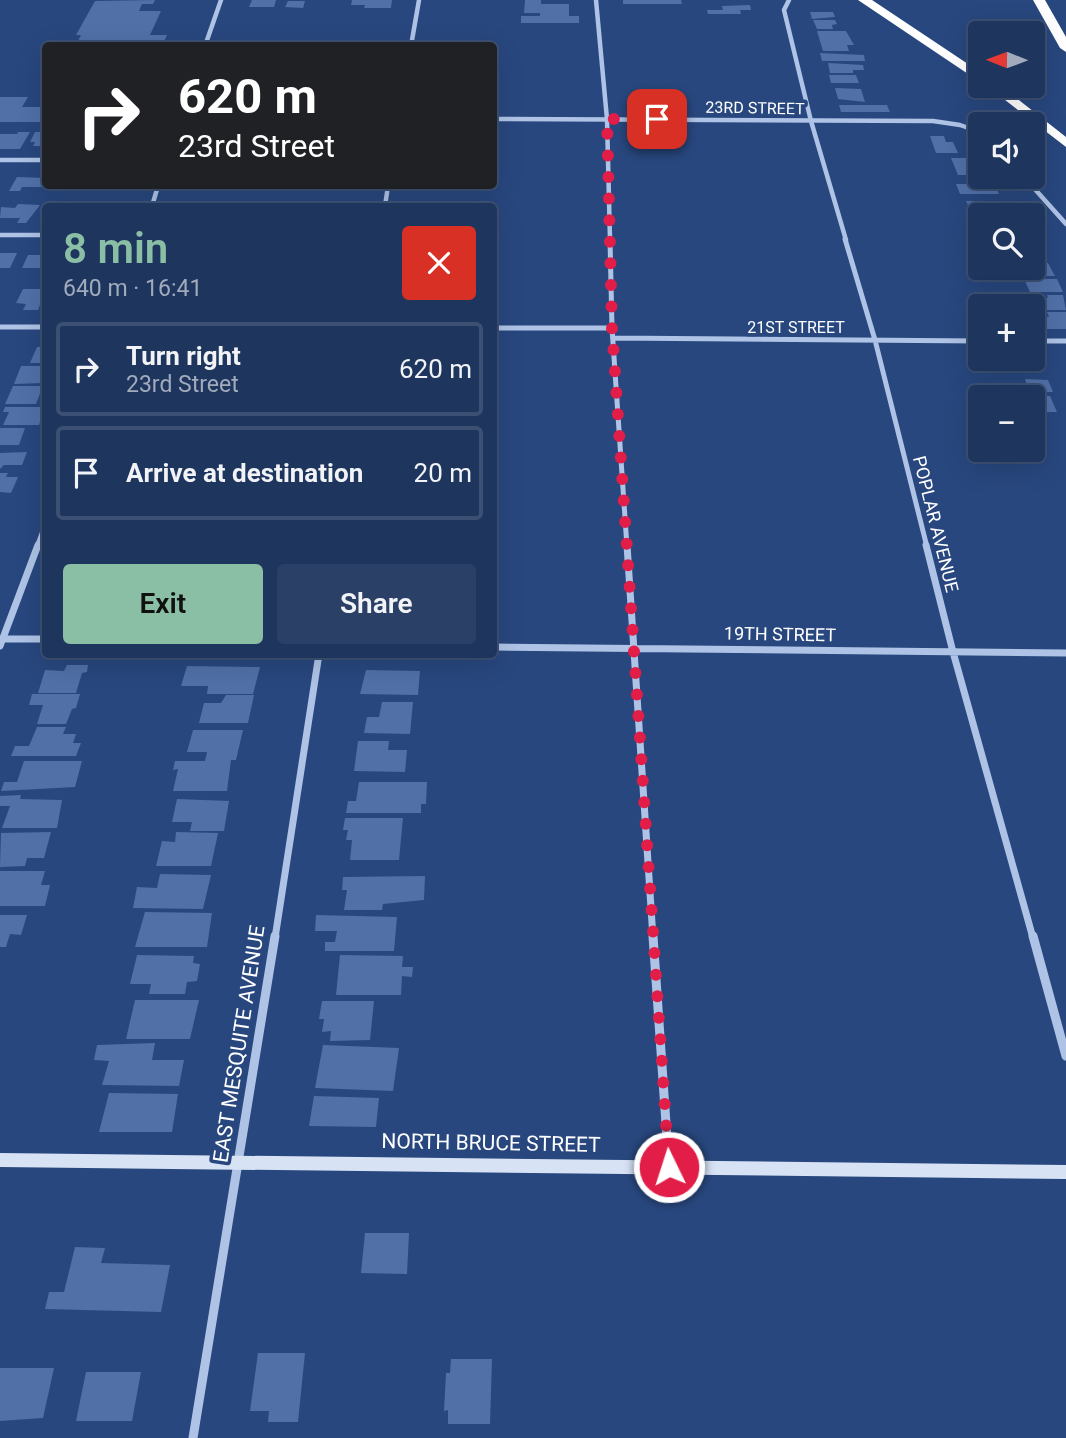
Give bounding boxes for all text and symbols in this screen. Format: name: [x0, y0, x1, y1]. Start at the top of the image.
north arrow: [968, 21, 1045, 98]
map controls: [968, 21, 1045, 462]
text: 620 m: [178, 68, 317, 125]
icon: right: [63, 70, 154, 161]
pin: [627, 89, 687, 149]
street label: 23RD STREET: [705, 98, 805, 118]
icon: arrive: [638, 100, 676, 138]
button: sound: [968, 112, 1045, 189]
text: 23rd Street: [178, 127, 335, 165]
button: search: [968, 203, 1045, 280]
text: 8 min: [63, 224, 168, 273]
button: close: [402, 226, 476, 300]
text: 640 m · 16:41: [63, 275, 202, 302]
button: +: [968, 294, 1045, 371]
street label: 21ST STREET: [747, 318, 845, 337]
text: Turn right: [126, 341, 241, 371]
icon: right: [67, 350, 105, 388]
text: 620 m: [399, 354, 472, 384]
text: 23rd Street: [126, 371, 239, 398]
button: −: [968, 385, 1045, 462]
icon: arrive: [67, 454, 105, 492]
street label: POPLAR AVENUE: [909, 454, 963, 594]
text: Arrive at destination: [126, 458, 363, 488]
text: 20 m: [414, 458, 472, 488]
button: Exit: [63, 564, 263, 644]
button: Share: [277, 564, 476, 644]
street label: 19TH STREET: [724, 623, 837, 645]
street label: EAST MESQUITE AVENUE: [208, 924, 270, 1164]
street label: NORTH BRUCE STREET: [381, 1129, 601, 1157]
position arrow: [632, 1130, 706, 1204]

